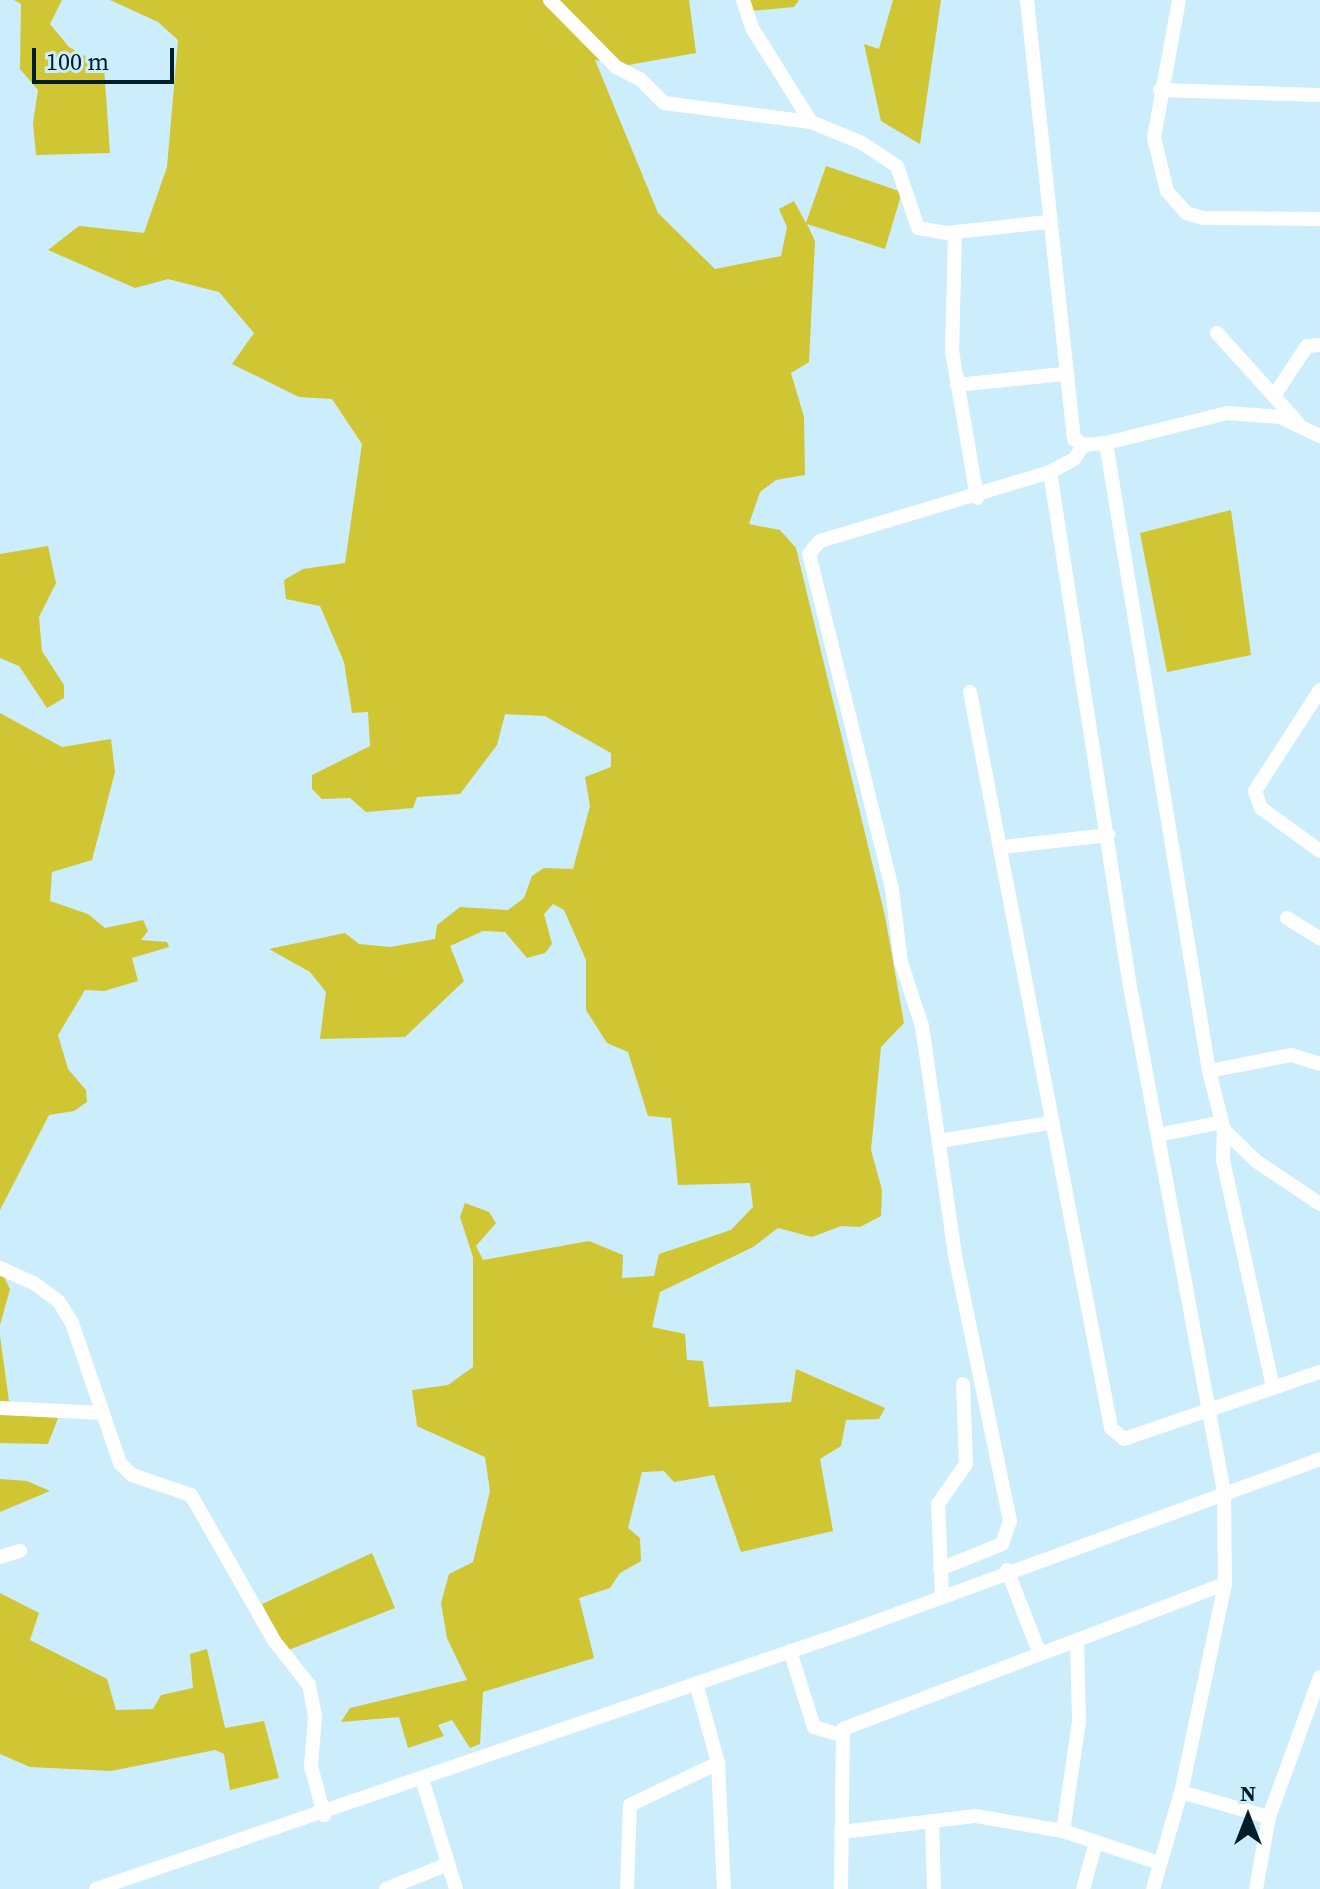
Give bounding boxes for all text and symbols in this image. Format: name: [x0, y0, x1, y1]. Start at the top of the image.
scale bar: [36, 32, 178, 82]
text: 100 m: [46, 45, 109, 78]
north arrow: [1208, 1777, 1288, 1857]
text: N: [1240, 1778, 1256, 1808]

